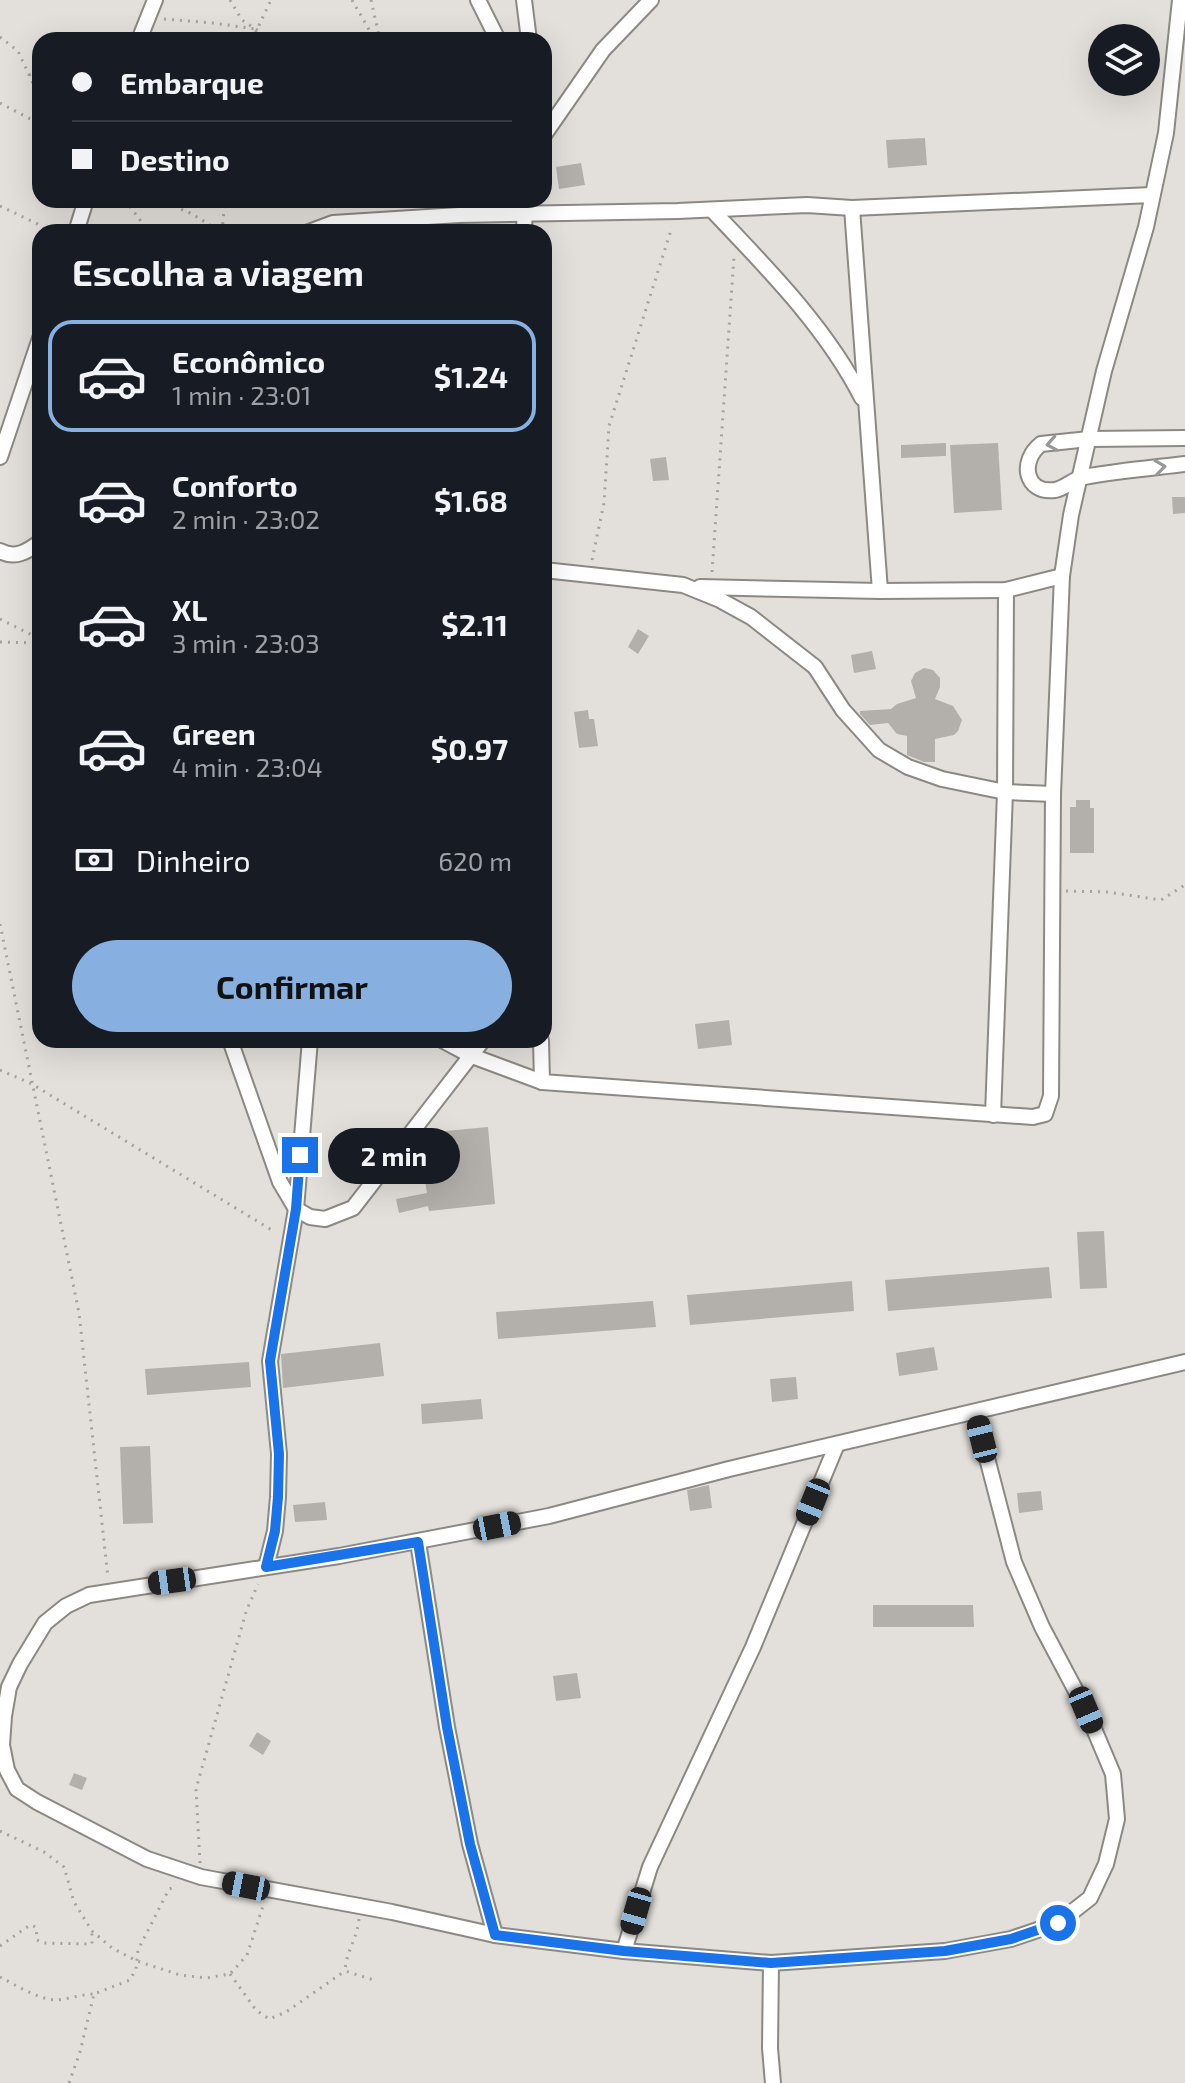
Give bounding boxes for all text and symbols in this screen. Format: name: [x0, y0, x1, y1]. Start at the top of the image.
map controls: [1088, 24, 1160, 96]
button: layers: [1088, 24, 1160, 96]
text: Embarque: [120, 64, 264, 100]
text: Destino: [120, 141, 230, 177]
text: Escolha a viagem: [72, 250, 364, 293]
icon: car: [76, 340, 148, 412]
text: Econômico: [172, 343, 325, 379]
text: $1.24: [434, 358, 508, 394]
text: 1 min · 23:01: [172, 379, 311, 410]
one-way arrow: [1045, 435, 1058, 452]
one-way arrow: [1154, 459, 1167, 476]
icon: car: [76, 464, 148, 536]
text: Conforto: [172, 467, 298, 503]
text: $1.68: [434, 482, 508, 518]
text: 2 min · 23:02: [172, 503, 320, 534]
icon: car: [76, 588, 148, 660]
text: XL: [172, 591, 207, 627]
text: $2.11: [441, 606, 508, 642]
text: 3 min · 23:03: [172, 627, 320, 658]
icon: car: [76, 712, 148, 784]
text: Green: [172, 715, 256, 751]
text: $0.97: [431, 730, 508, 766]
text: 4 min · 23:04: [172, 751, 323, 782]
icon: cash: [72, 838, 116, 882]
text: Dinheiro: [136, 842, 250, 878]
text: 620 m: [438, 845, 512, 876]
button: Confirmar: [72, 940, 512, 1032]
callout: 2 min: [328, 1127, 460, 1183]
route end: [282, 1137, 318, 1173]
text: 2 min: [361, 1140, 427, 1171]
car: [965, 1413, 999, 1465]
car: [793, 1475, 833, 1529]
car: [471, 1510, 523, 1542]
car: [147, 1566, 197, 1596]
car: [1066, 1683, 1106, 1737]
car: [220, 1870, 272, 1902]
car: [618, 1885, 654, 1937]
route start: [1040, 1905, 1076, 1941]

